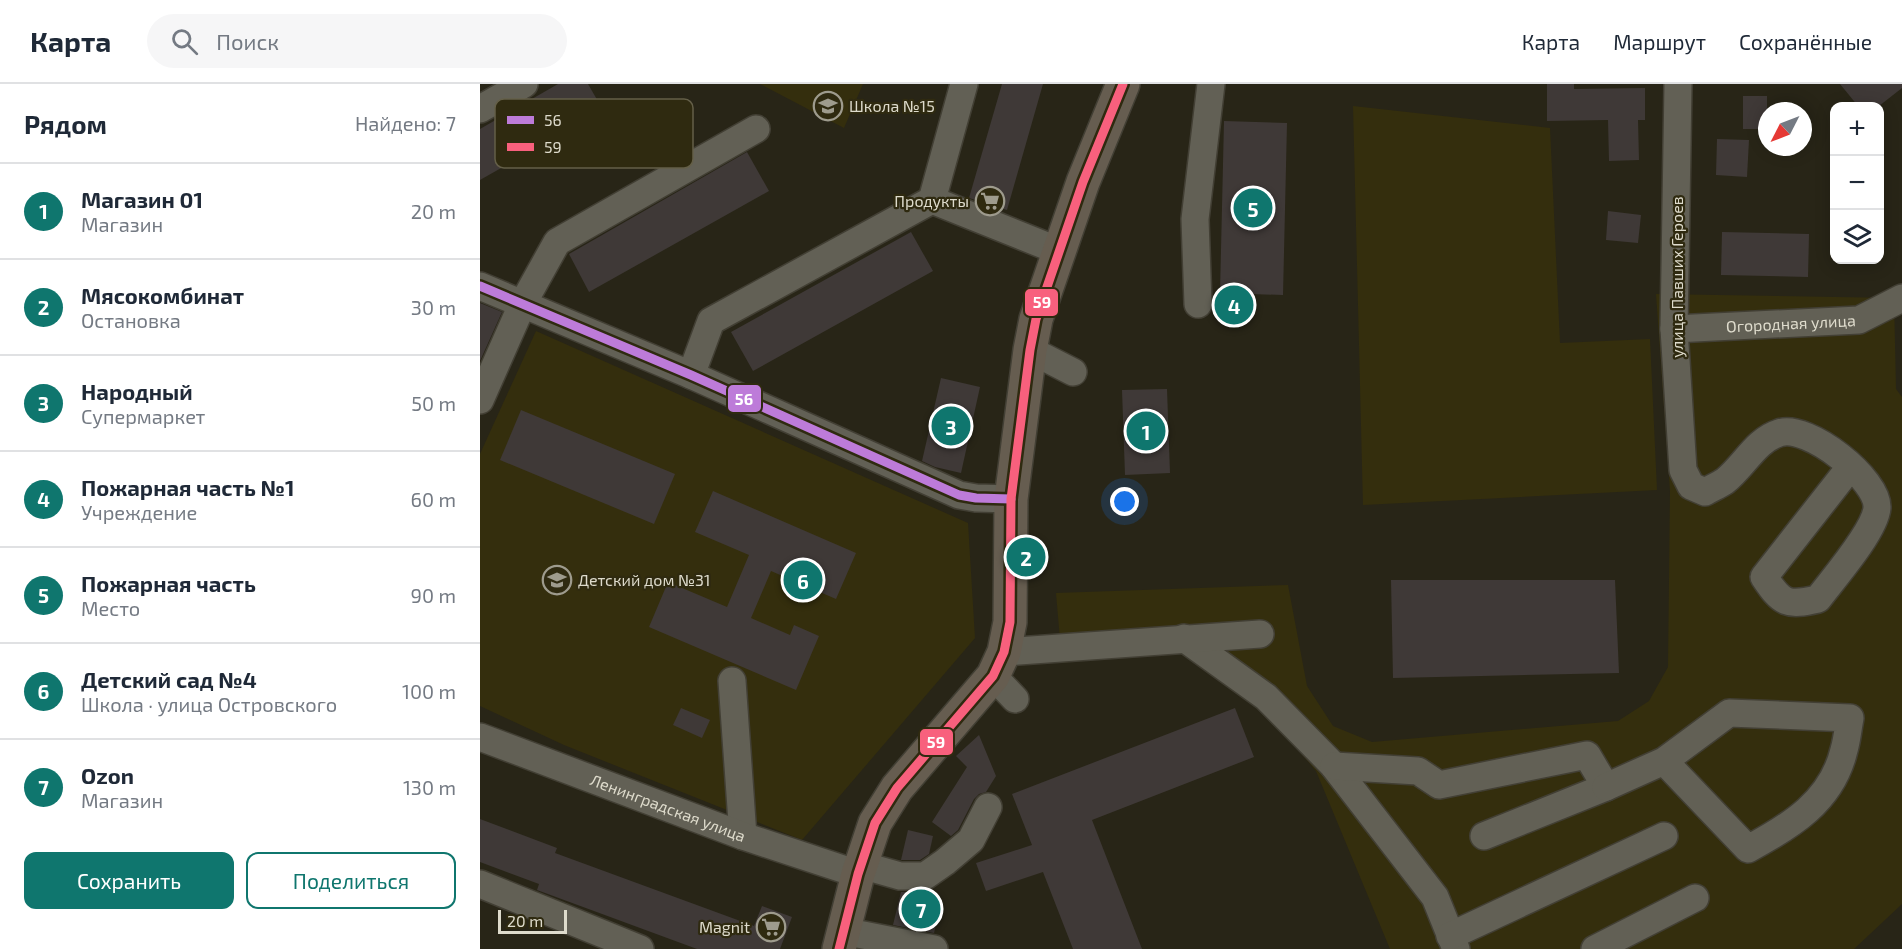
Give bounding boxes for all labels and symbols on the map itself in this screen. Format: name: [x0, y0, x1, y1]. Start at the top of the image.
school or university icon: Школа №15: [812, 90, 844, 122]
place label: Школа №15: [849, 96, 935, 115]
legend: [495, 99, 693, 168]
north arrow: [1758, 102, 1812, 156]
text: 56: [544, 110, 562, 129]
text: 59: [544, 137, 562, 156]
supermarket icon: Продукты: [974, 185, 1006, 217]
pin: 5: [1234, 186, 1272, 230]
place label: Продукты: [894, 191, 969, 211]
street label: улица Павших Героев: [1667, 196, 1687, 358]
pin: 4: [1214, 282, 1254, 328]
line badge: 59: [1024, 288, 1059, 317]
text: 59: [1033, 292, 1051, 311]
street label: Огородная улица: [1725, 310, 1856, 335]
line badge: 56: [727, 384, 762, 413]
text: 56: [735, 389, 753, 408]
pin: 3: [932, 404, 970, 448]
pin: 1: [1126, 408, 1166, 454]
your location: [1110, 487, 1139, 516]
pin: 2: [1006, 534, 1046, 580]
pin: 6: [784, 558, 822, 602]
school or university icon: Детский дом №31: [541, 564, 573, 596]
place label: Детский дом №31: [578, 570, 710, 589]
line badge: 59: [919, 728, 954, 756]
text: 59: [927, 732, 945, 751]
street label: Ленинградская улица: [588, 770, 749, 845]
pin: 7: [902, 886, 940, 932]
scale bar: [498, 907, 567, 934]
supermarket icon: Magnit: [755, 911, 787, 943]
place label: Magnit: [699, 917, 750, 936]

